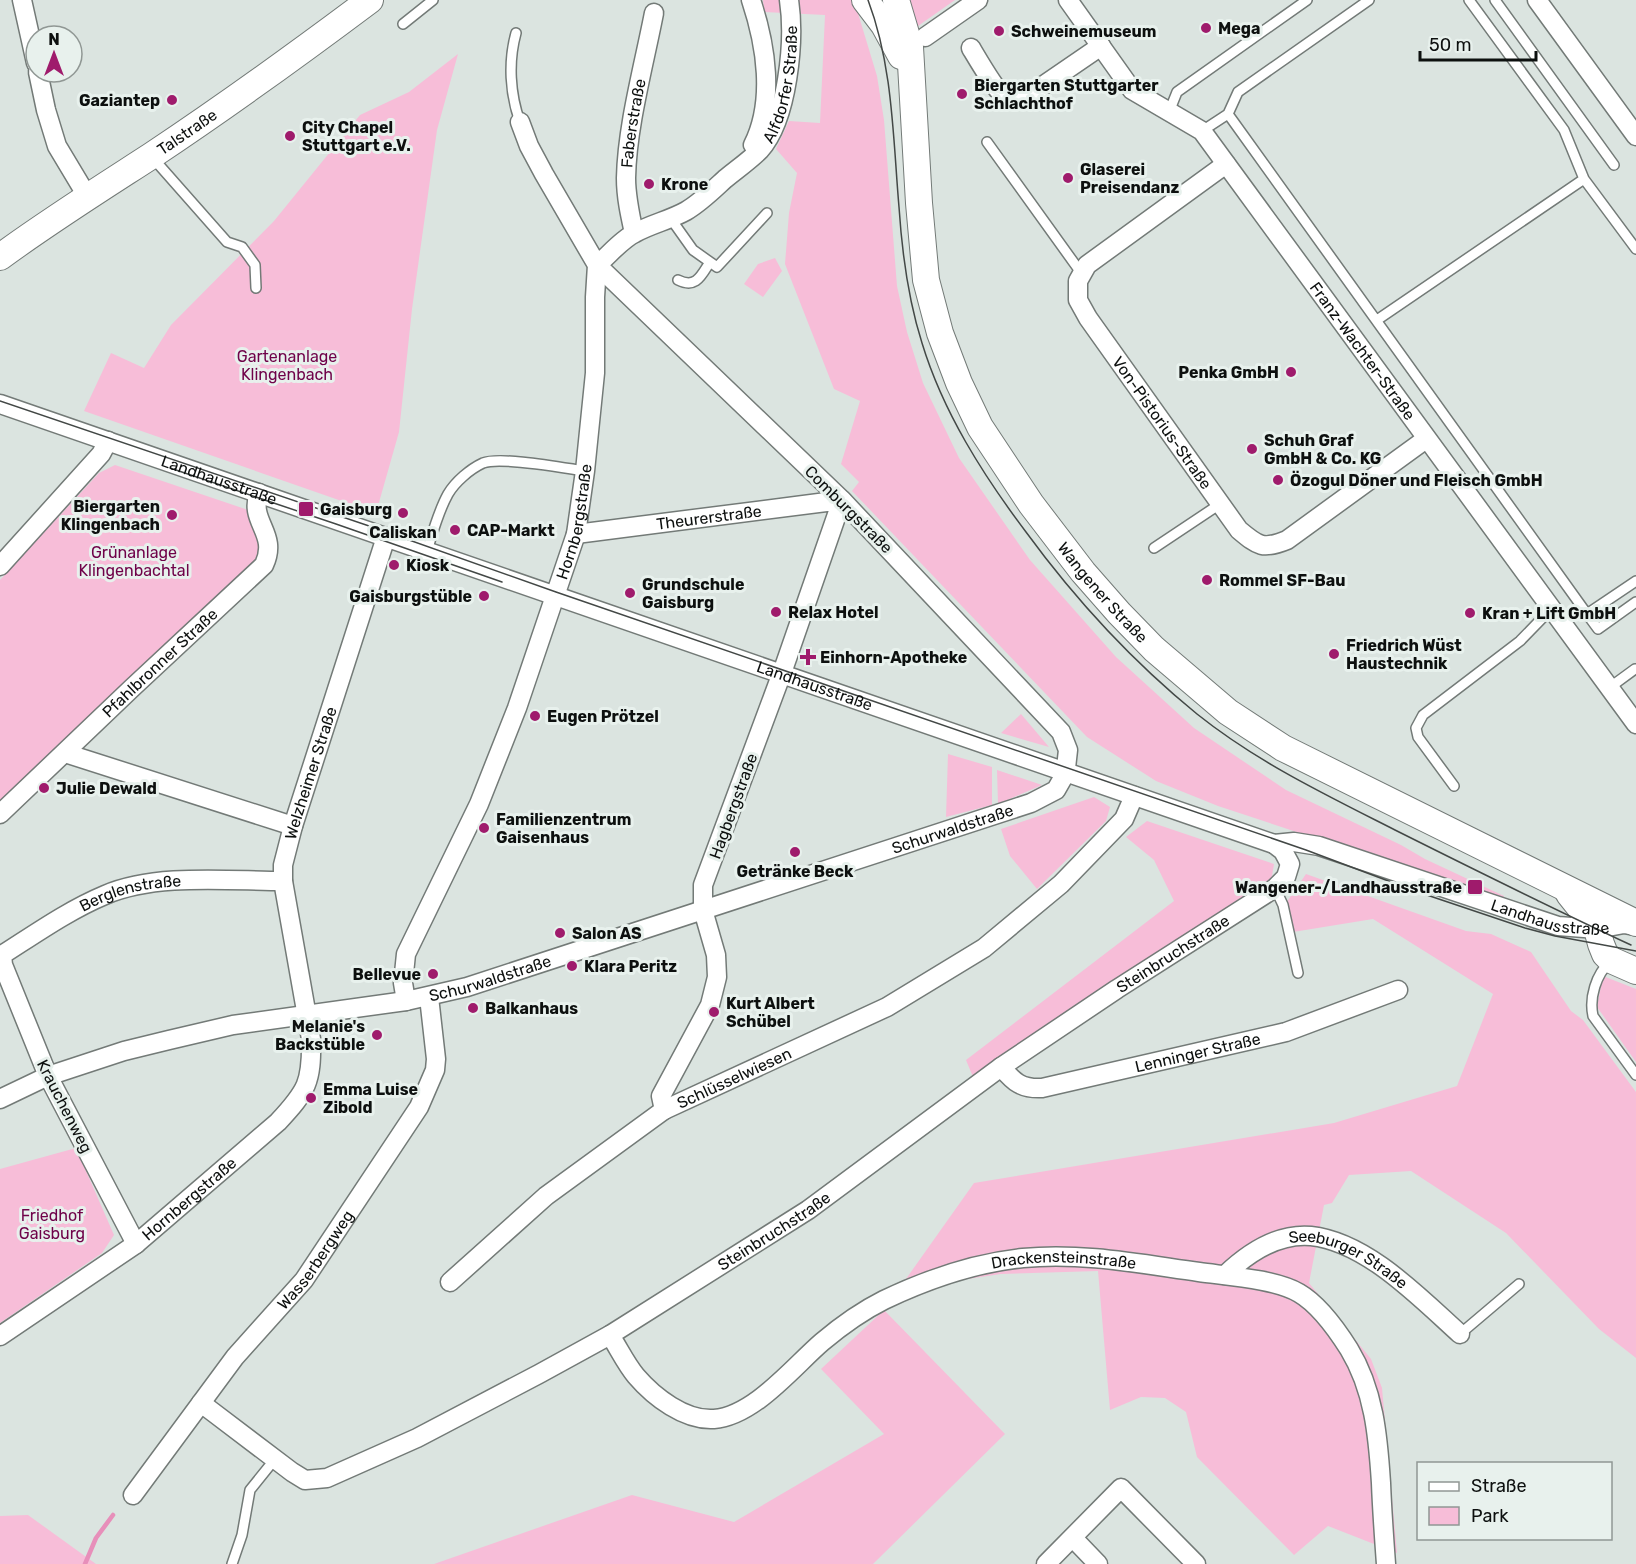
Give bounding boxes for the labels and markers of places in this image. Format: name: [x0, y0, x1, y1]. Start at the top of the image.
place label: Mega: [1218, 19, 1260, 38]
marker: Mega: [1199, 21, 1213, 35]
place label: Schweinemuseum: [1011, 22, 1157, 41]
marker: Schweinemuseum: [992, 24, 1006, 38]
place label: Biergarten Stuttgarter Schlachthof: [974, 76, 1159, 113]
marker: Biergarten Stuttgarter Schlachthof: [955, 87, 969, 101]
place label: Gaziantep: [79, 91, 160, 110]
marker: Gaziantep: [165, 93, 179, 107]
place label: City Chapel Stuttgart e.V.: [302, 118, 411, 155]
marker: City Chapel Stuttgart e.V.: [283, 129, 297, 143]
place label: Glaserei Preisendanz: [1080, 160, 1180, 197]
marker: Glaserei Preisendanz: [1061, 171, 1075, 185]
place label: Krone: [661, 175, 708, 194]
marker: Krone: [642, 177, 656, 191]
place label: Penka GmbH: [1178, 363, 1279, 382]
marker: Penka GmbH: [1284, 365, 1298, 379]
place label: Schuh Graf GmbH & Co. KG: [1264, 431, 1381, 468]
marker: Schuh Graf GmbH & Co. KG: [1245, 442, 1259, 456]
place label: Özogul Döner und Fleisch GmbH: [1290, 470, 1543, 490]
marker: Özogul Döner und Fleisch GmbH: [1271, 473, 1285, 487]
place label: Biergarten Klingenbach: [61, 497, 160, 534]
marker: Gaisburg: [297, 500, 315, 518]
place label: Gaisburg: [320, 500, 392, 519]
marker: Caliskan: [396, 506, 410, 520]
marker: Biergarten Klingenbach: [165, 508, 179, 522]
place label: CAP-Markt: [467, 521, 555, 540]
place label: Caliskan: [369, 523, 437, 542]
marker: CAP-Markt: [448, 523, 462, 537]
place label: Kiosk: [406, 556, 450, 575]
marker: Kiosk: [387, 558, 401, 572]
place label: Rommel SF-Bau: [1219, 571, 1345, 590]
marker: Rommel SF-Bau: [1200, 573, 1214, 587]
place label: Grundschule Gaisburg: [642, 575, 744, 612]
marker: Grundschule Gaisburg: [623, 586, 637, 600]
place label: Gaisburgstüble: [349, 587, 472, 606]
marker: Gaisburgstüble: [477, 589, 491, 603]
place label: Relax Hotel: [788, 603, 879, 622]
place label: Kran + Lift GmbH: [1482, 604, 1616, 623]
marker: Relax Hotel: [769, 605, 783, 619]
marker: Kran + Lift GmbH: [1463, 606, 1477, 620]
place label: Friedrich Wüst Haustechnik: [1346, 636, 1462, 673]
marker: Friedrich Wüst Haustechnik: [1327, 647, 1341, 661]
place label: Einhorn-Apotheke: [820, 648, 967, 667]
marker: Einhorn-Apotheke: [801, 650, 815, 664]
place label: Eugen Prötzel: [547, 707, 659, 726]
marker: Eugen Prötzel: [528, 709, 542, 723]
place label: Julie Dewald: [56, 779, 157, 798]
marker: Julie Dewald: [37, 781, 51, 795]
place label: Familienzentrum Gaisenhaus: [496, 810, 631, 847]
marker: Familienzentrum Gaisenhaus: [477, 821, 491, 835]
marker: Getränke Beck: [788, 845, 802, 859]
place label: Getränke Beck: [737, 862, 854, 881]
place label: Wangener-/Landhausstraße: [1235, 878, 1462, 897]
marker: Wangener-/Landhausstraße: [1466, 878, 1484, 896]
place label: Salon AS: [572, 924, 642, 943]
marker: Salon AS: [553, 926, 567, 940]
place label: Klara Peritz: [584, 957, 677, 976]
marker: Klara Peritz: [565, 959, 579, 973]
place label: Bellevue: [353, 965, 421, 984]
marker: Bellevue: [426, 967, 440, 981]
place label: Kurt Albert Schübel: [726, 994, 815, 1031]
place label: Balkanhaus: [485, 999, 578, 1018]
marker: Balkanhaus: [466, 1001, 480, 1015]
marker: Kurt Albert Schübel: [707, 1005, 721, 1019]
place label: Melanie's Backstüble: [275, 1017, 365, 1054]
marker: Melanie's Backstüble: [370, 1028, 384, 1042]
place label: Emma Luise Zibold: [323, 1080, 418, 1117]
marker: Emma Luise Zibold: [304, 1091, 318, 1105]

